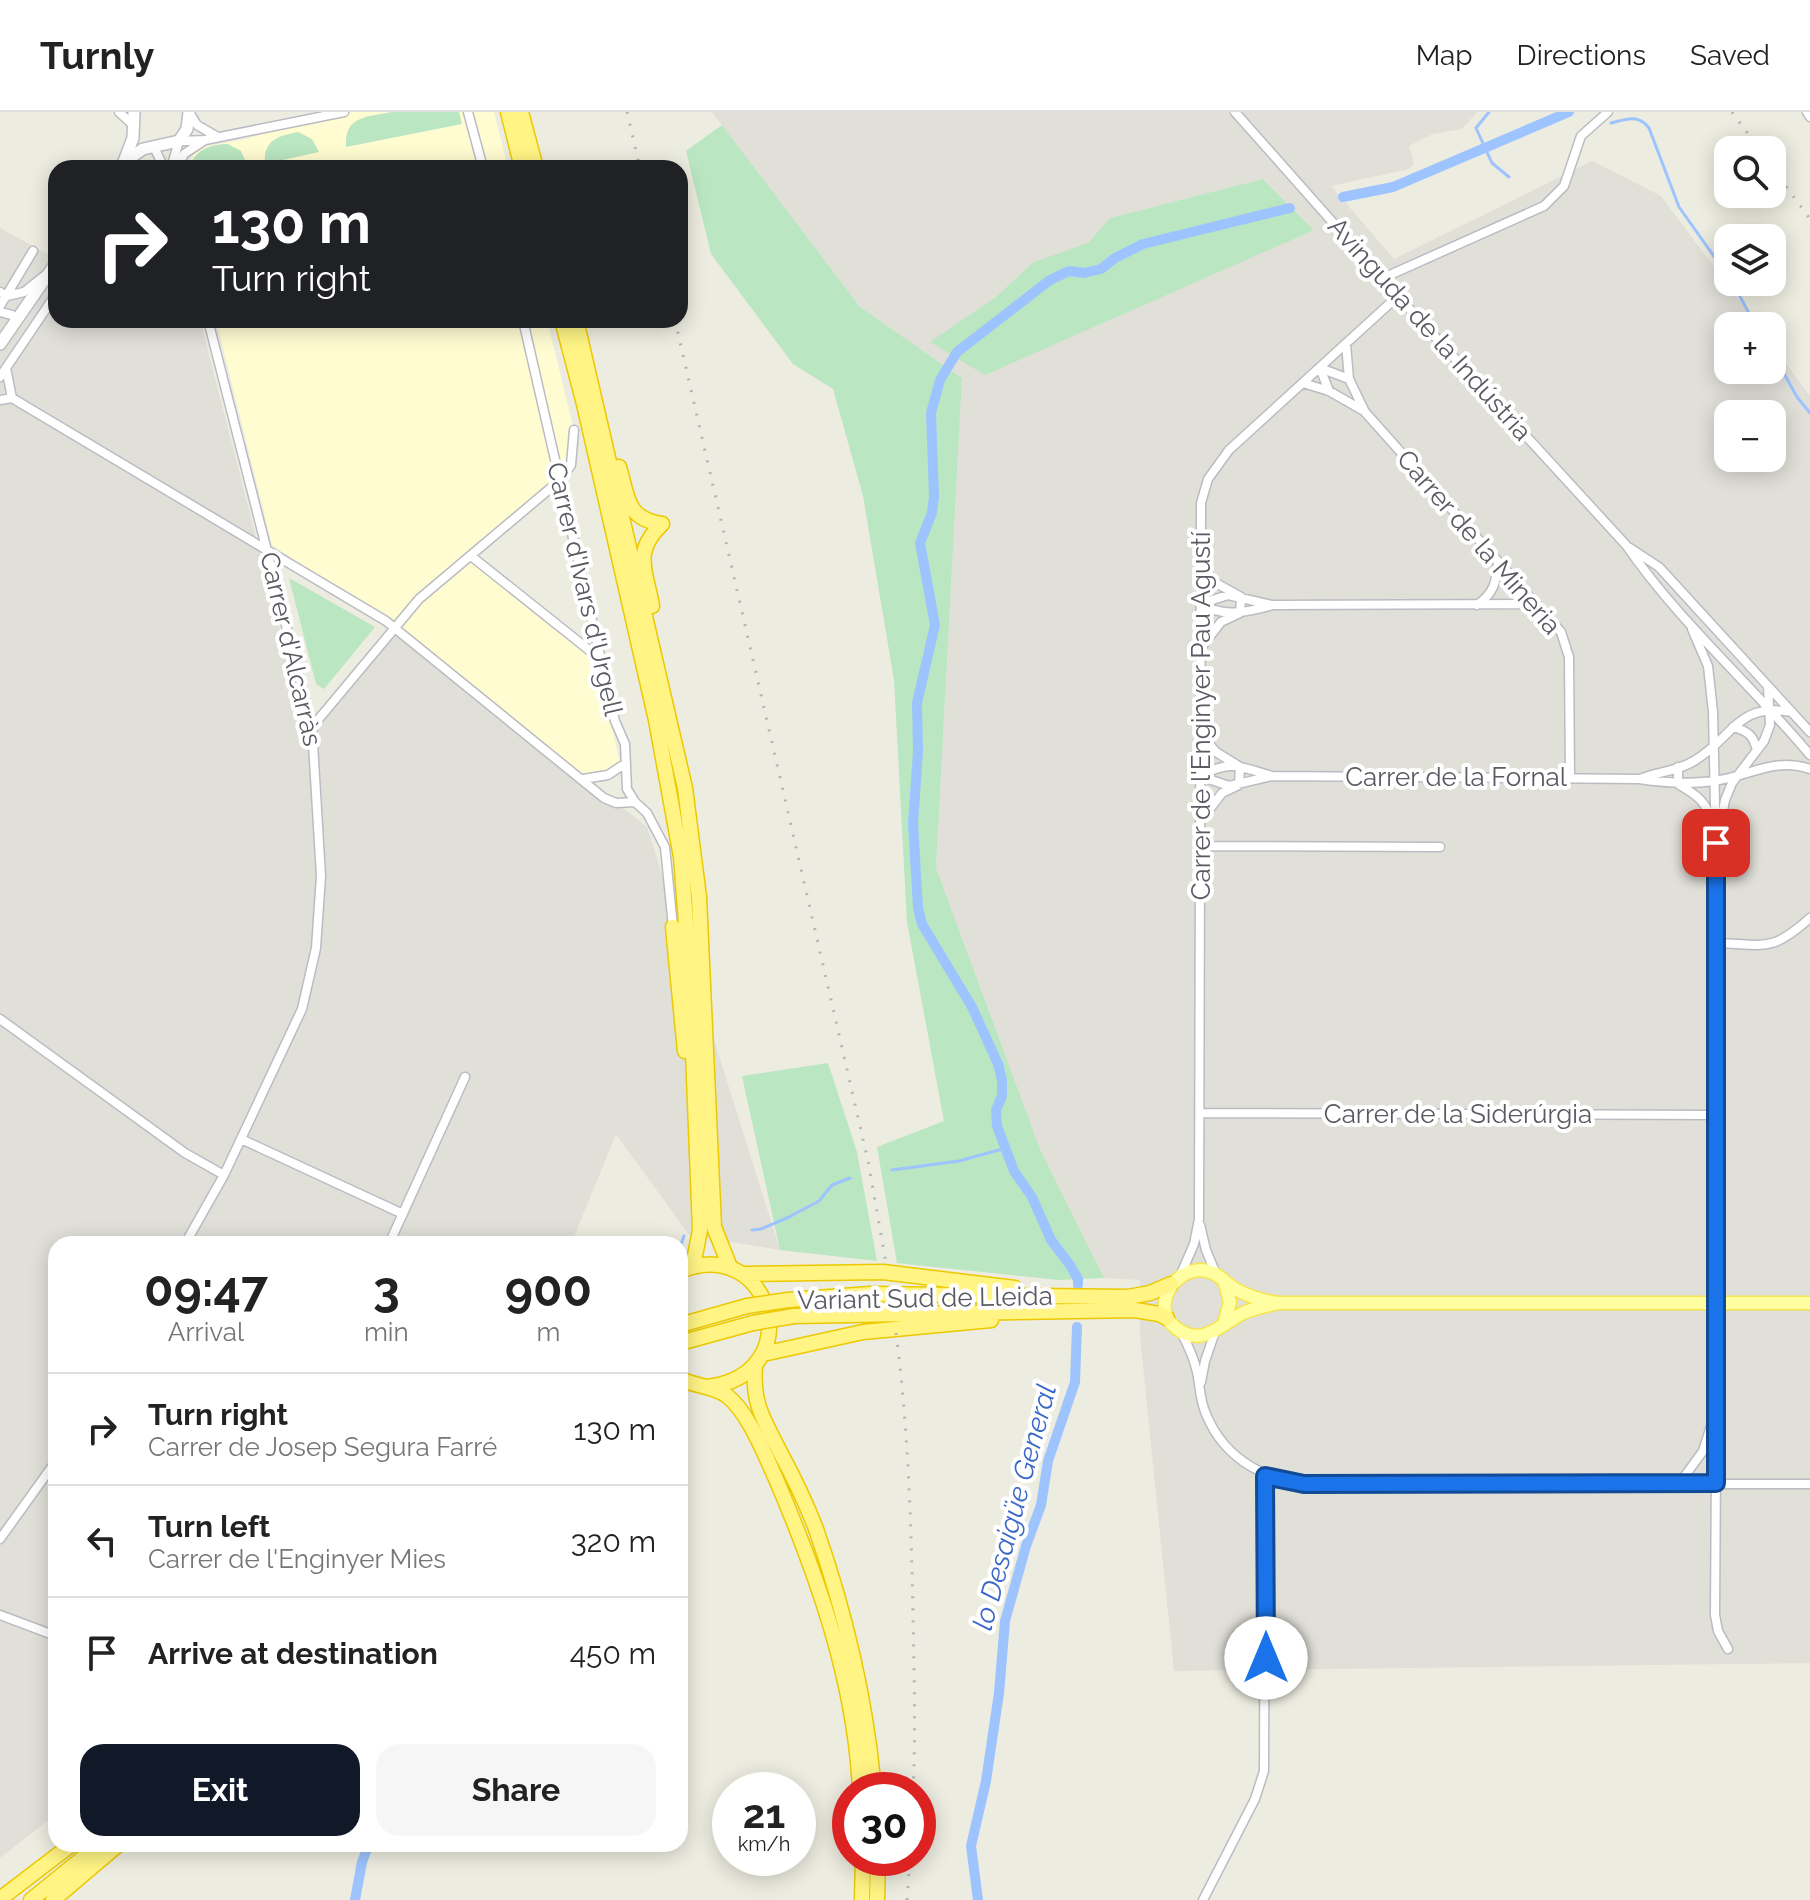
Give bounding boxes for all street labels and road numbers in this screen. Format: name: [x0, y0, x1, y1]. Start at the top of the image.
street label: Avinguda de la Indústria: [1322, 211, 1538, 447]
street label: Carrer de la Mineria: [1391, 444, 1567, 640]
street label: Carrer d'Ivars d'Urgell: [541, 459, 629, 719]
street label: Carrer de l'Enginyer Pau Agustí: [1186, 531, 1216, 900]
street label: Carrer d'Alcarràs: [254, 549, 328, 749]
street label: Carrer de la Fornal: [1345, 762, 1568, 792]
street label: Carrer de la Siderúrgia: [1324, 1099, 1592, 1129]
street label: Variant Sud de Lleida: [797, 1281, 1053, 1315]

